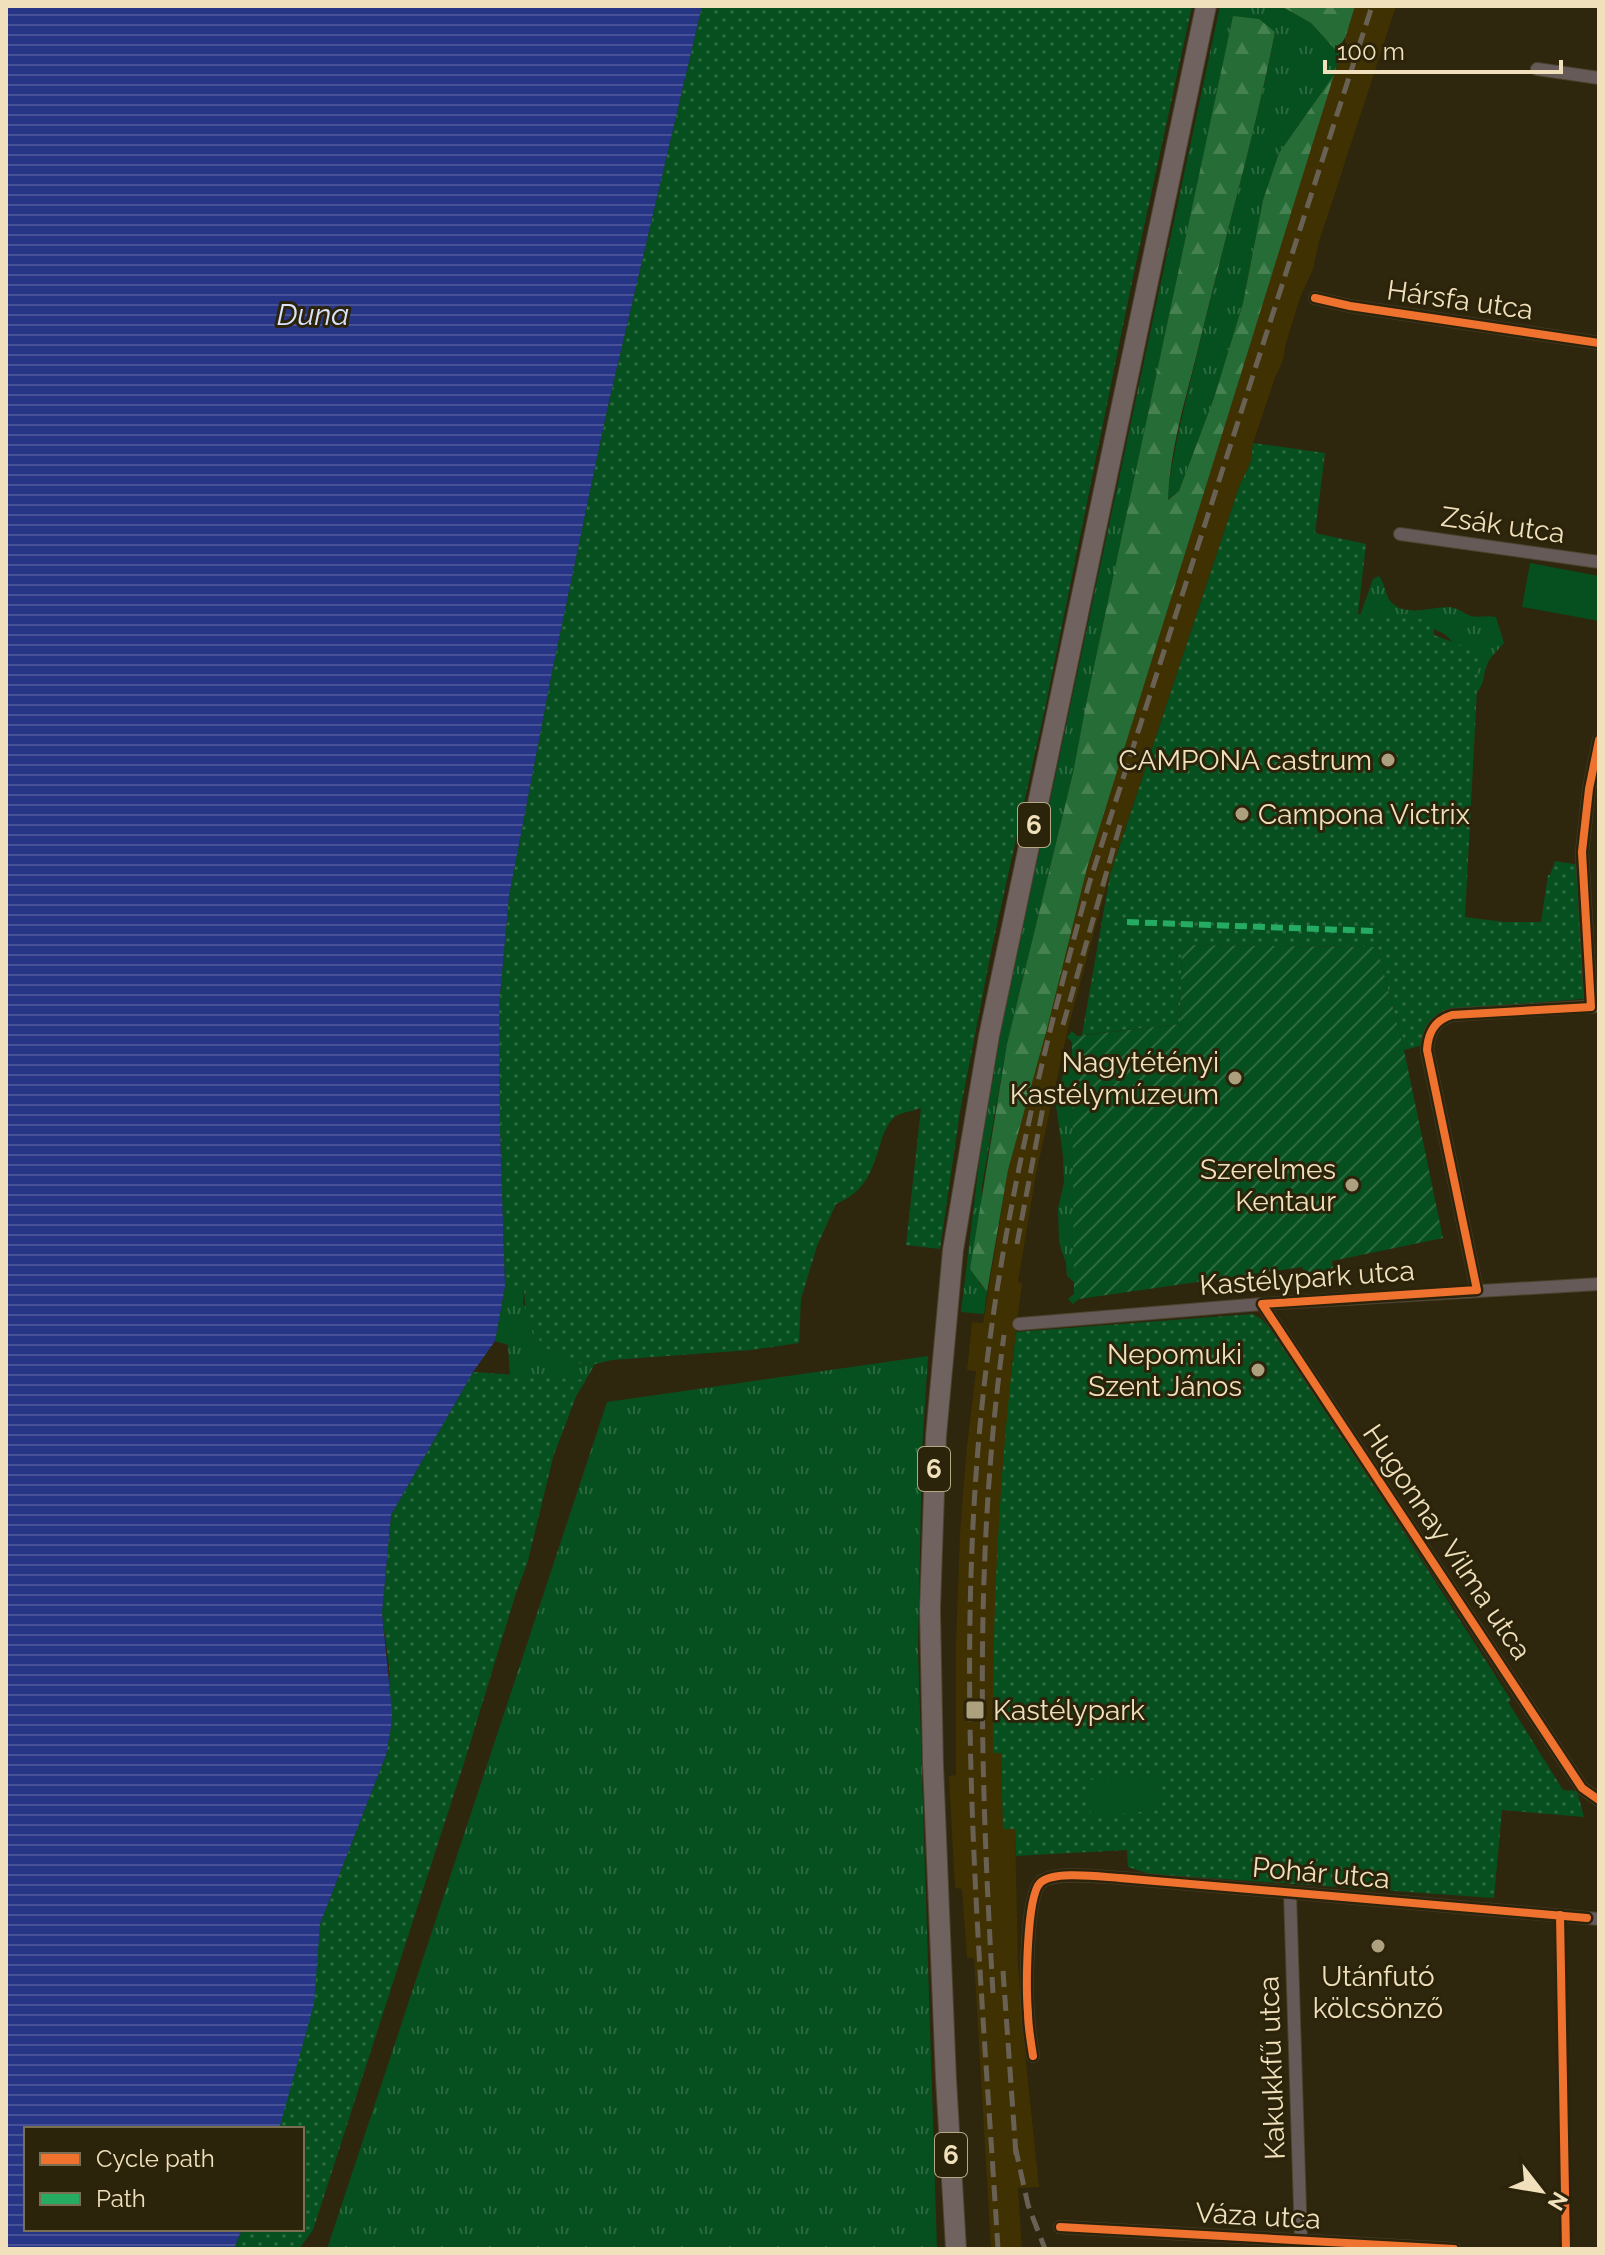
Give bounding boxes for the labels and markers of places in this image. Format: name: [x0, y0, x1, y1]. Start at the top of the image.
place label: CAMPONA castrum: [1119, 744, 1372, 777]
marker: CAMPONA castrum: [1379, 751, 1397, 769]
place label: Campona Victrix: [1258, 798, 1470, 831]
marker: Campona Victrix: [1233, 805, 1251, 823]
place label: Nagytétényi Kastélymúzeum: [1010, 1046, 1219, 1111]
marker: Nagytétényi Kastélymúzeum: [1226, 1069, 1244, 1087]
place label: Szerelmes Kentaur: [1200, 1153, 1336, 1218]
marker: Szerelmes Kentaur: [1343, 1176, 1361, 1194]
place label: Nepomuki Szent János: [1088, 1338, 1242, 1403]
marker: Nepomuki Szent János: [1249, 1361, 1267, 1379]
place label: Kastélypark: [993, 1694, 1145, 1727]
marker: Kastélypark: [964, 1699, 986, 1721]
marker: Utánfutó kölcsönző: [1369, 1937, 1387, 1955]
place label: Utánfutó kölcsönző: [1313, 1960, 1443, 2025]

